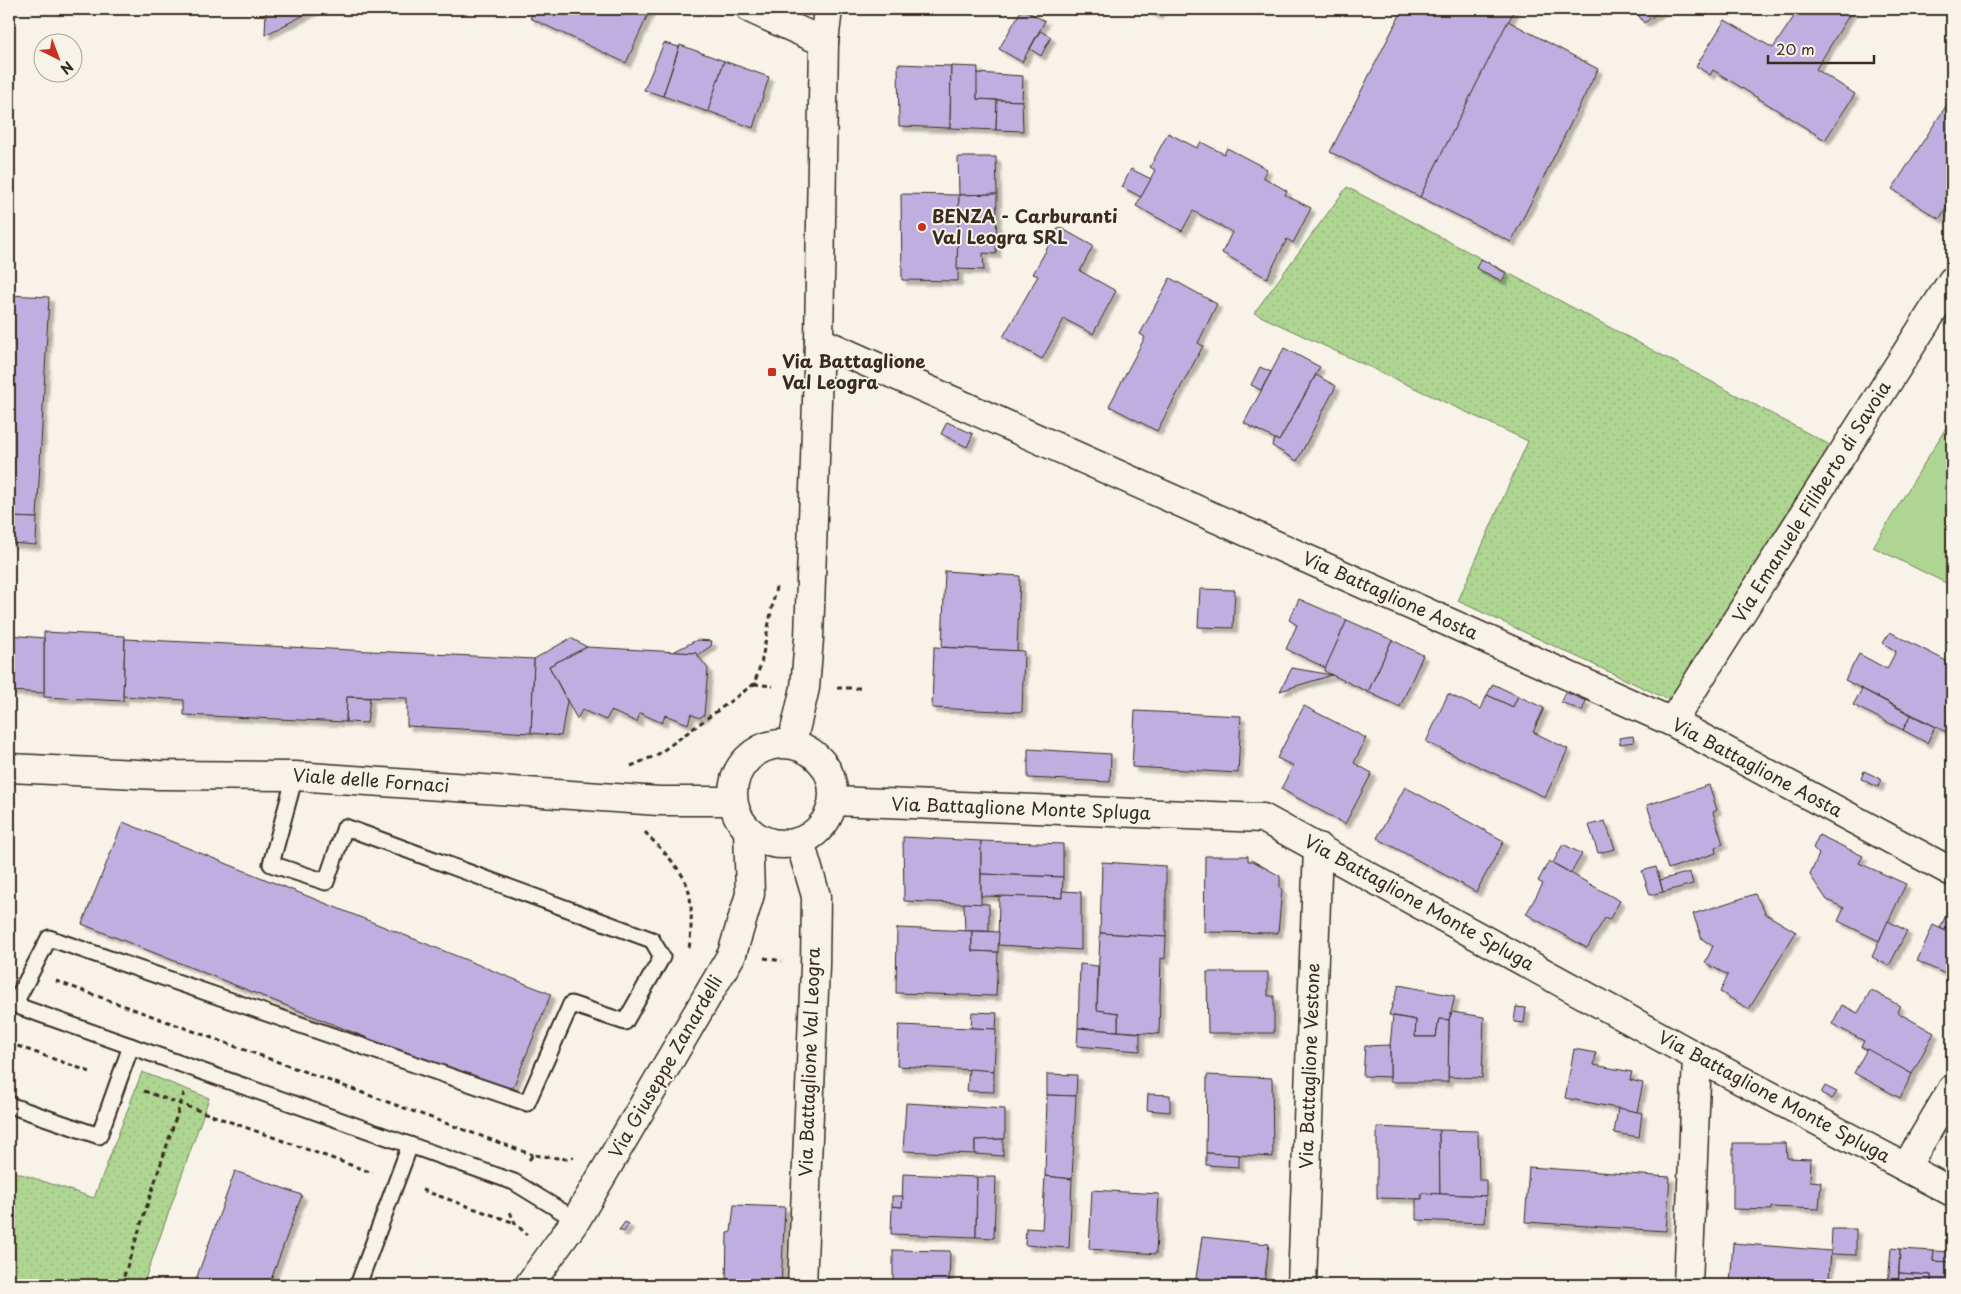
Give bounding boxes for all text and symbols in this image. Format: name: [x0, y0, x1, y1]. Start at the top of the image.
north arrow: [32, 32, 82, 82]
scale bar: [1768, 32, 1875, 64]
text: 20 m: [1776, 37, 1815, 60]
text: N: [56, 57, 78, 80]
place label: BENZA - Carburanti Val Leogra SRL: [932, 202, 1118, 250]
marker: BENZA - Carburanti Val Leogra SRL: [916, 221, 928, 233]
place label: Via Battaglione Val Leogra: [782, 347, 926, 395]
marker: Via Battaglione Val Leogra: [766, 366, 778, 378]
street label: Via Emanuele Filiberto di Savoia: [1725, 375, 1897, 627]
street label: Via Battaglione Aosta: [1299, 544, 1483, 646]
street label: Via Battaglione Aosta: [1668, 710, 1848, 823]
street label: Viale delle Fornaci: [292, 761, 450, 798]
street label: Via Battaglione Monte Spluga: [891, 789, 1152, 826]
street label: Via Battaglione Monte Spluga: [1300, 827, 1540, 977]
street label: Via Battaglione Val Leogra: [791, 947, 826, 1177]
street label: Via Battaglione Vestone: [1291, 962, 1326, 1169]
street label: Via Giuseppe Zanardelli: [601, 970, 728, 1163]
street label: Via Battaglione Monte Spluga: [1654, 1023, 1896, 1169]

